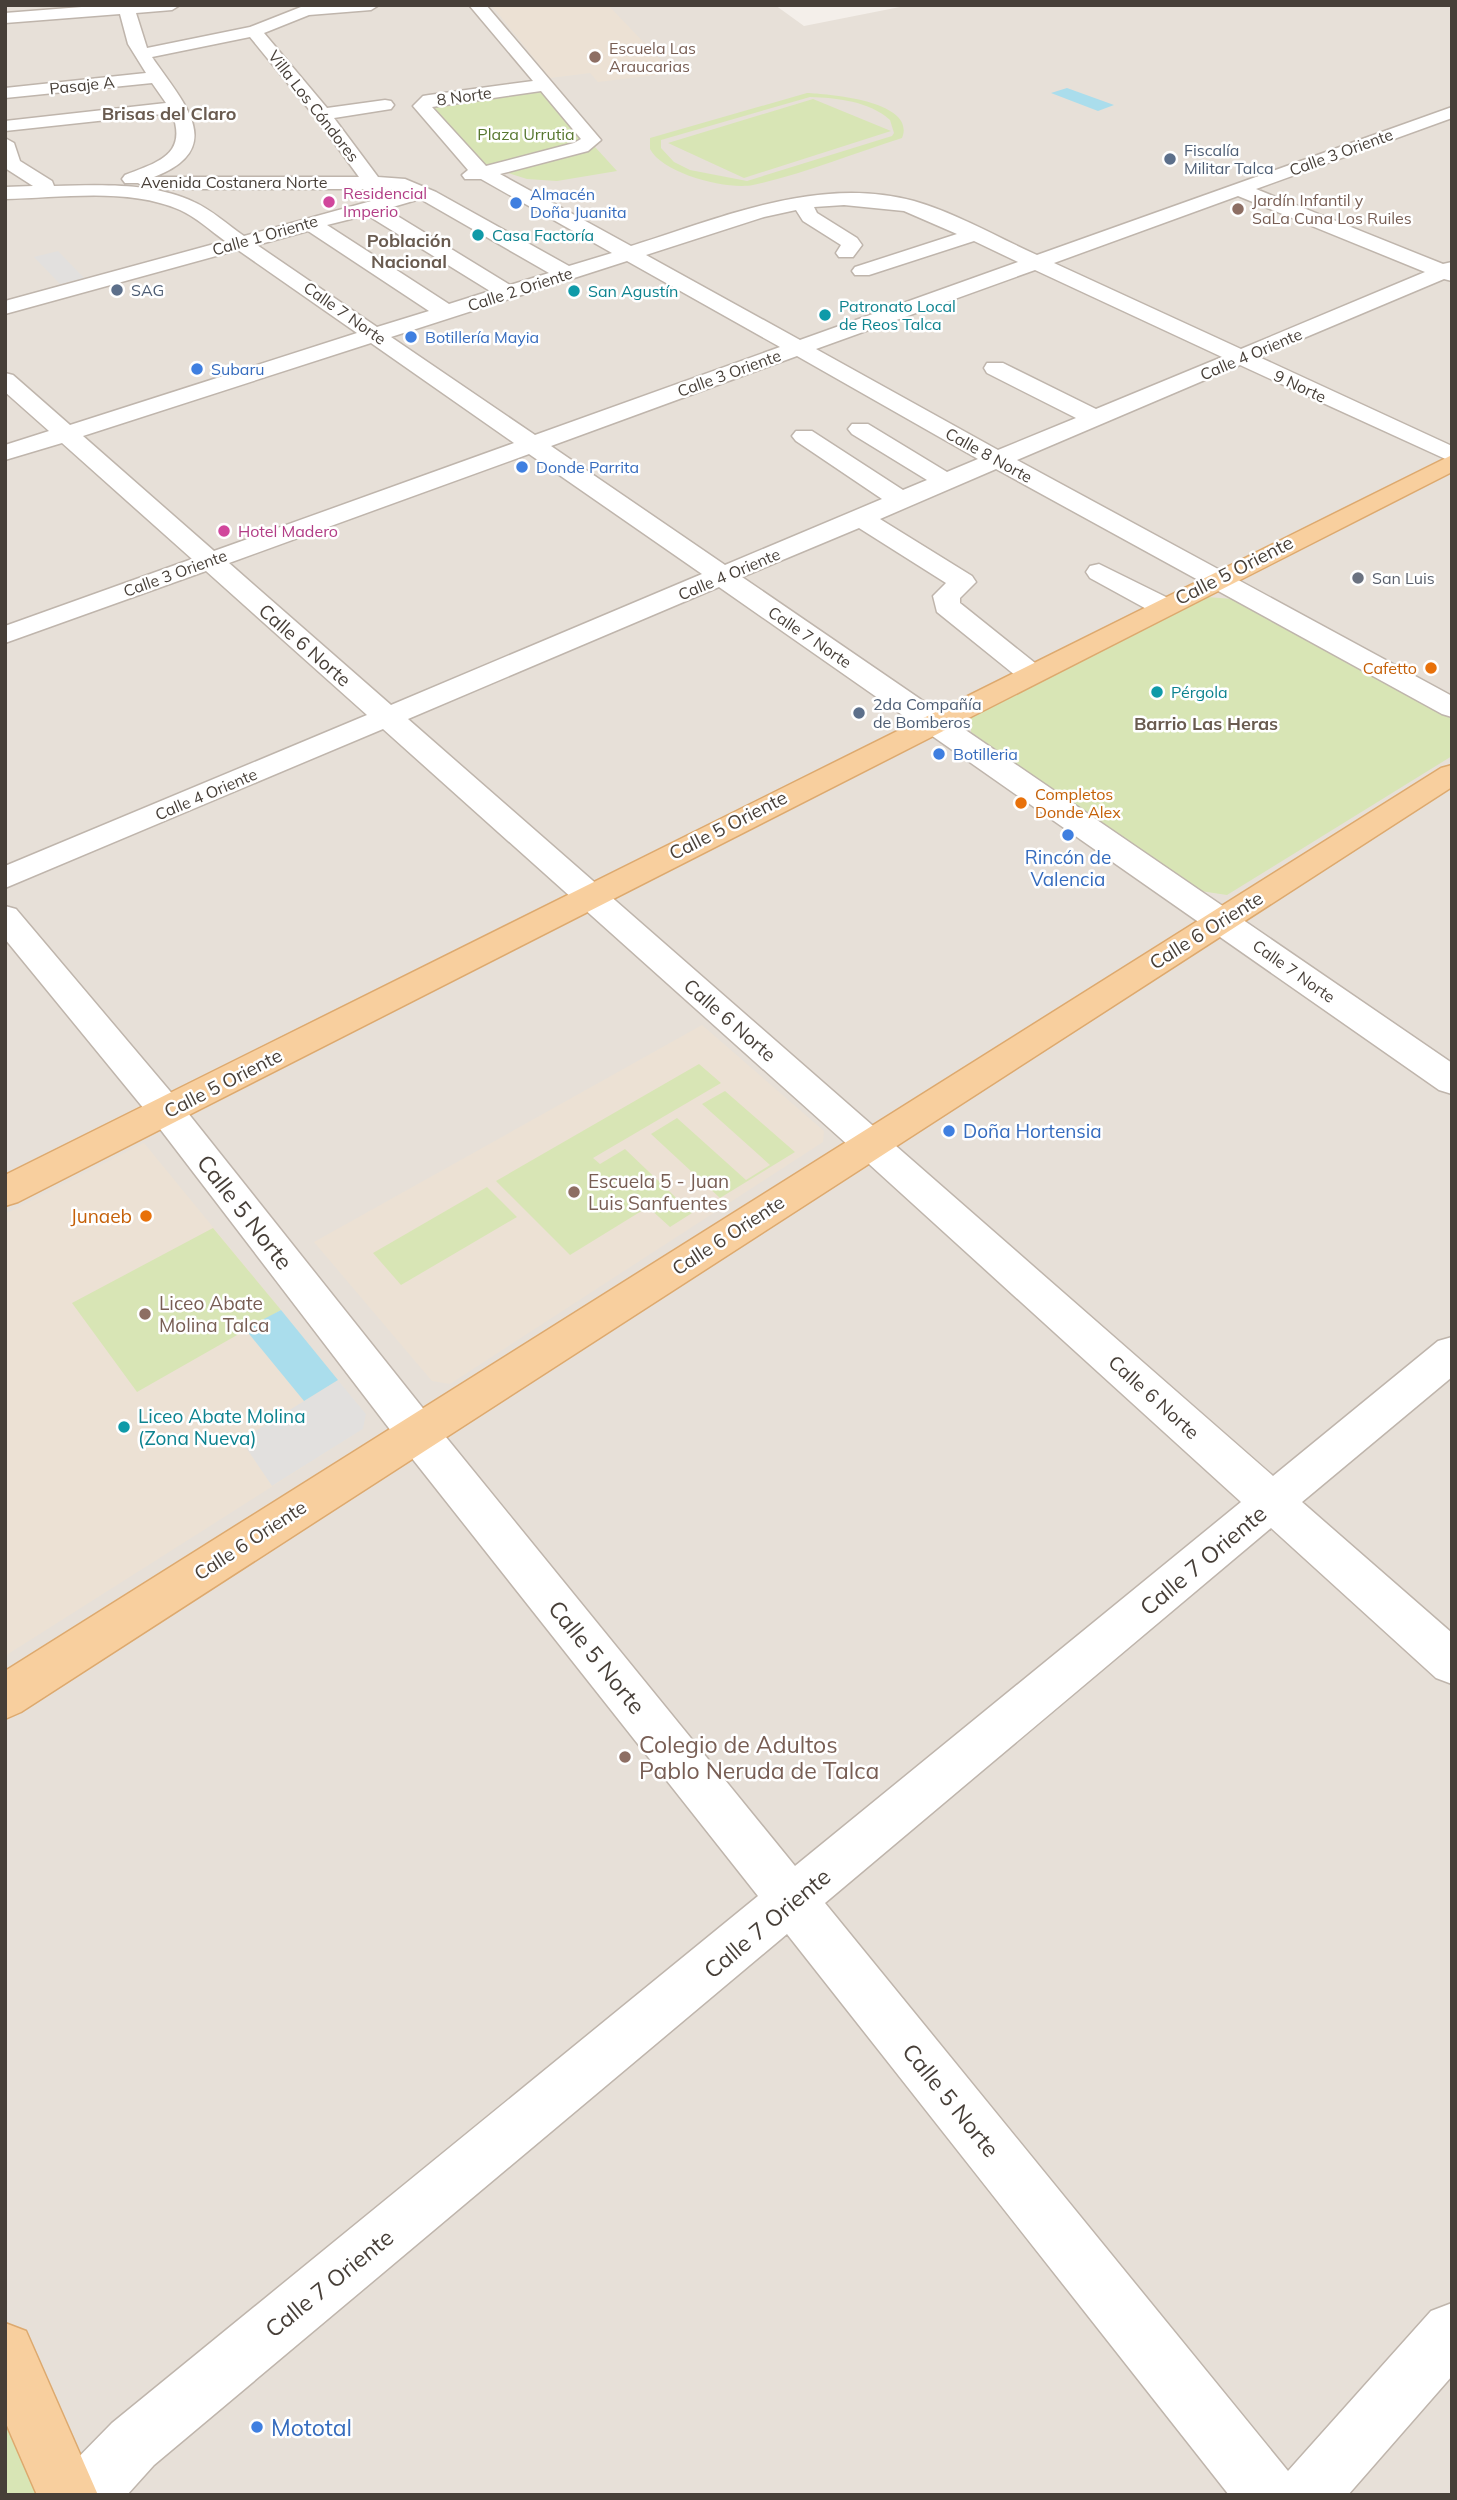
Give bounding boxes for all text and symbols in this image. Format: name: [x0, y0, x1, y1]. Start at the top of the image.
place label: Escuela Las Araucarias: [609, 38, 696, 76]
street label: Villa Los Cóndores: [264, 46, 364, 166]
marker: Escuela Las Araucarias: [587, 49, 603, 65]
street label: Pasaje A: [48, 72, 116, 98]
street label: 8 Norte: [435, 82, 493, 110]
district label: Brisas del Claro: [102, 102, 236, 125]
park label: Plaza Urrutia: [477, 124, 575, 144]
street label: Calle 3 Oriente: [1286, 124, 1396, 180]
place label: Fiscalía Militar Talca: [1184, 140, 1274, 178]
marker: Fiscalía Militar Talca: [1162, 151, 1178, 167]
street label: Avenida Costanera Norte: [141, 172, 327, 192]
place label: Residencial Imperio: [343, 183, 427, 221]
place label: Almacén Doña Juanita: [530, 184, 627, 222]
place label: Jardín Infantil y SaLa Cuna Los Ruiles: [1252, 190, 1412, 228]
marker: Residencial Imperio: [321, 194, 337, 210]
marker: Almacén Doña Juanita: [508, 195, 524, 211]
marker: Jardín Infantil y SaLa Cuna Los Ruiles: [1230, 201, 1246, 217]
street label: Calle 1 Oriente: [210, 210, 320, 260]
place label: Casa Factoría: [492, 225, 594, 245]
marker: Casa Factoría: [470, 227, 486, 243]
district label: Población Nacional: [367, 229, 451, 273]
street label: Calle 2 Oriente: [465, 263, 575, 315]
street label: Calle 7 Norte: [300, 277, 390, 349]
place label: SAG: [131, 280, 164, 300]
place label: San Agustín: [588, 281, 678, 301]
marker: SAG: [109, 282, 125, 298]
marker: San Agustín: [566, 283, 582, 299]
place label: Patronato Local de Reos Talca: [839, 296, 956, 334]
marker: Patronato Local de Reos Talca: [817, 307, 833, 323]
street label: Calle 4 Oriente: [1197, 324, 1305, 384]
place label: Botillería Mayia: [425, 327, 539, 347]
marker: Botillería Mayia: [403, 329, 419, 345]
street label: Calle 3 Oriente: [674, 345, 784, 401]
place label: Subaru: [211, 359, 264, 379]
marker: Subaru: [189, 361, 205, 377]
street label: 9 Norte: [1271, 365, 1329, 407]
street label: Calle 8 Norte: [942, 423, 1036, 487]
place label: Donde Parrita: [536, 457, 639, 477]
marker: Donde Parrita: [514, 459, 530, 475]
place label: Hotel Madero: [238, 521, 338, 541]
marker: Hotel Madero: [216, 523, 232, 539]
street label: Calle 5 Oriente: [1171, 530, 1297, 610]
street label: Calle 4 Oriente: [675, 544, 783, 604]
street label: Calle 3 Oriente: [120, 545, 230, 601]
place label: San Luis: [1372, 568, 1435, 588]
marker: San Luis: [1350, 570, 1366, 586]
street label: Calle 6 Norte: [254, 599, 356, 691]
street label: Calle 7 Norte: [765, 602, 855, 672]
place label: Cafetto: [1363, 658, 1417, 678]
marker: Cafetto: [1423, 660, 1439, 676]
place label: Pérgola: [1171, 682, 1228, 702]
marker: Pérgola: [1149, 684, 1165, 700]
place label: 2da Compañía de Bomberos: [873, 694, 982, 732]
marker: 2da Compañía de Bomberos: [851, 705, 867, 721]
district label: Barrio Las Heras: [1134, 712, 1278, 735]
place label: Botilleria: [953, 744, 1018, 764]
marker: Botilleria: [931, 746, 947, 762]
street label: Calle 4 Oriente: [152, 764, 260, 824]
place label: Completos Donde Alex: [1035, 784, 1121, 822]
street label: Calle 5 Oriente: [665, 785, 791, 865]
marker: Completos Donde Alex: [1013, 795, 1029, 811]
marker: Rincón de Valencia: [1060, 827, 1076, 843]
place label: Rincón de Valencia: [1025, 845, 1111, 891]
street label: Calle 6 Oriente: [1145, 886, 1267, 974]
street label: Calle 7 Norte: [1249, 935, 1339, 1007]
street label: Calle 6 Norte: [679, 974, 781, 1066]
street label: Calle 5 Oriente: [160, 1043, 286, 1123]
place label: Doña Hortensia: [963, 1119, 1102, 1143]
marker: Doña Hortensia: [941, 1123, 957, 1139]
street label: Calle 5 Norte: [191, 1149, 299, 1275]
place label: Escuela 5 - Juan Luis Sanfuentes: [588, 1169, 729, 1215]
marker: Escuela 5 - Juan Luis Sanfuentes: [566, 1184, 582, 1200]
street label: Calle 6 Oriente: [667, 1190, 789, 1280]
place label: Junaeb: [71, 1204, 132, 1228]
marker: Junaeb: [138, 1208, 154, 1224]
place label: Liceo Abate Molina Talca: [159, 1291, 269, 1337]
marker: Liceo Abate Molina Talca: [137, 1306, 153, 1322]
street label: Calle 6 Norte: [1104, 1350, 1204, 1444]
place label: Liceo Abate Molina (Zona Nueva): [138, 1404, 306, 1450]
marker: Liceo Abate Molina (Zona Nueva): [116, 1419, 132, 1435]
street label: Calle 6 Oriente: [189, 1495, 311, 1585]
street label: Calle 7 Oriente: [1134, 1499, 1272, 1621]
street label: Calle 5 Norte: [542, 1594, 652, 1720]
place label: Colegio de Adultos Pablo Neruda de Talca: [639, 1730, 879, 1785]
marker: Colegio de Adultos Pablo Neruda de Talca: [617, 1749, 633, 1765]
street label: Calle 7 Oriente: [698, 1862, 836, 1984]
street label: Calle 5 Norte: [896, 2037, 1006, 2163]
street label: Calle 7 Oriente: [259, 2223, 399, 2343]
place label: Mototal: [271, 2413, 352, 2442]
marker: Mototal: [249, 2419, 265, 2435]

